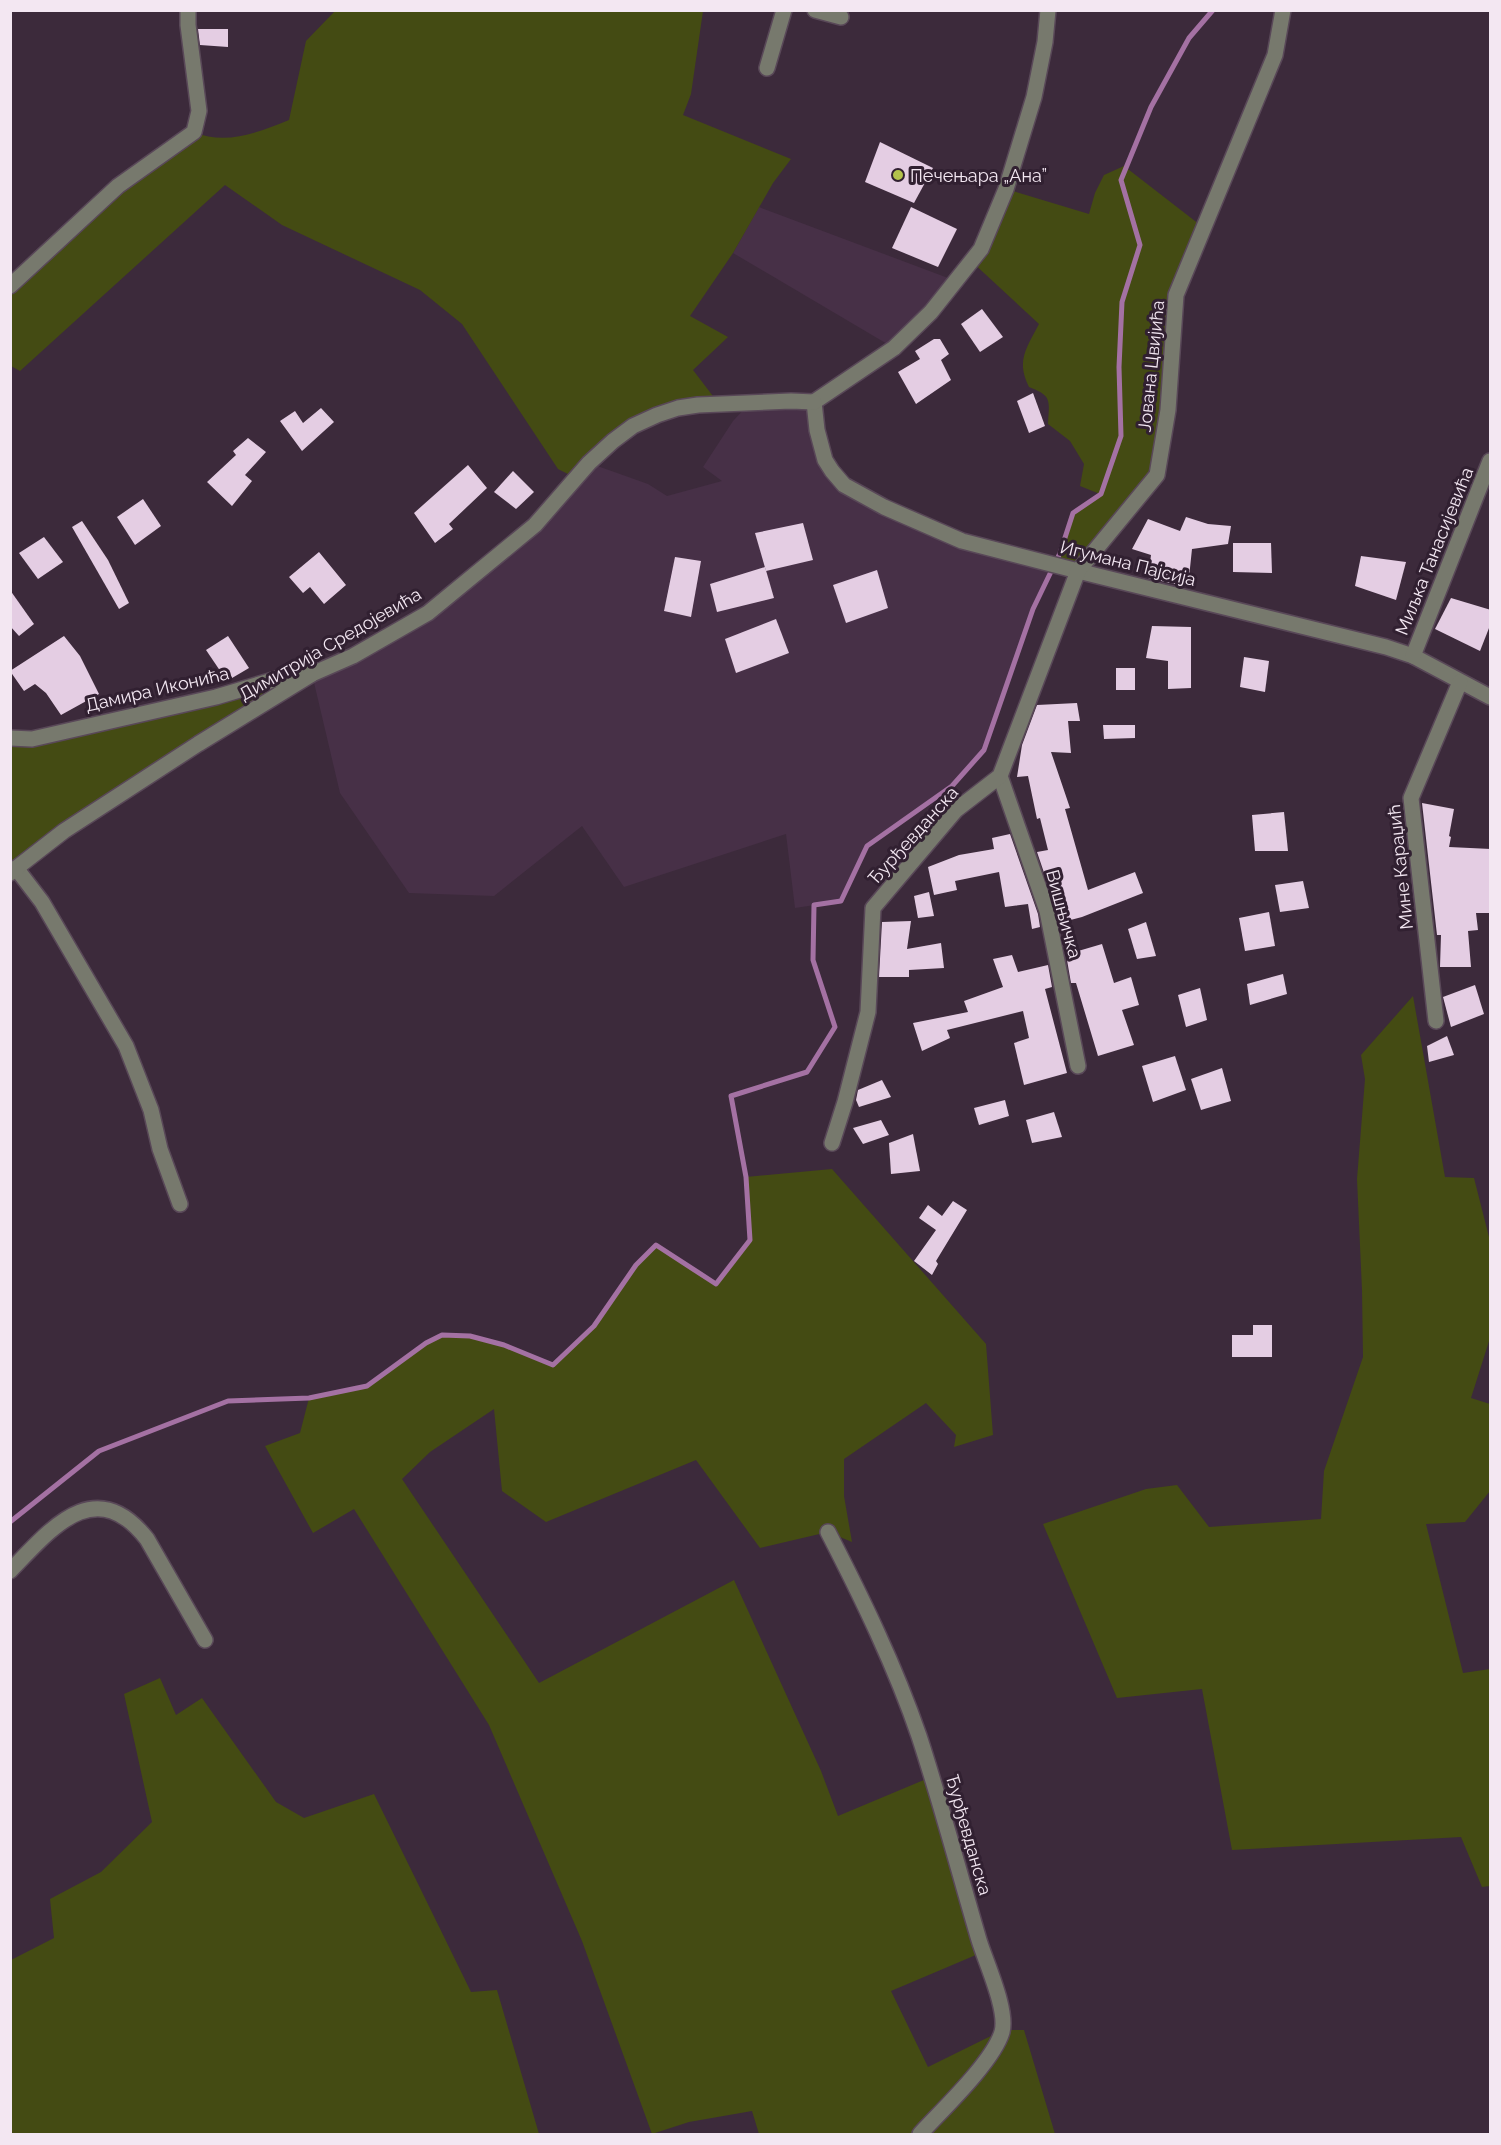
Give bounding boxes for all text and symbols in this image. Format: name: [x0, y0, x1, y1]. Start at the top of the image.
place label: Печењара „Ана”: [910, 165, 1047, 186]
marker: Печењара „Ана”: [891, 168, 905, 182]
street label: Јована Цвијића: [1134, 299, 1168, 433]
street label: Миљка Танасијевића: [1391, 464, 1477, 638]
street label: Игумана Пајсија: [1058, 536, 1198, 590]
street label: Димитрија Средојевића: [235, 583, 425, 705]
street label: Дамира Иконића: [83, 662, 231, 716]
street label: Ђурђевданска: [864, 782, 962, 888]
street label: Мине Караџић: [1383, 803, 1417, 931]
street label: Вишњичка: [1042, 867, 1086, 961]
street label: Ђурђевданска: [942, 1772, 996, 1898]

